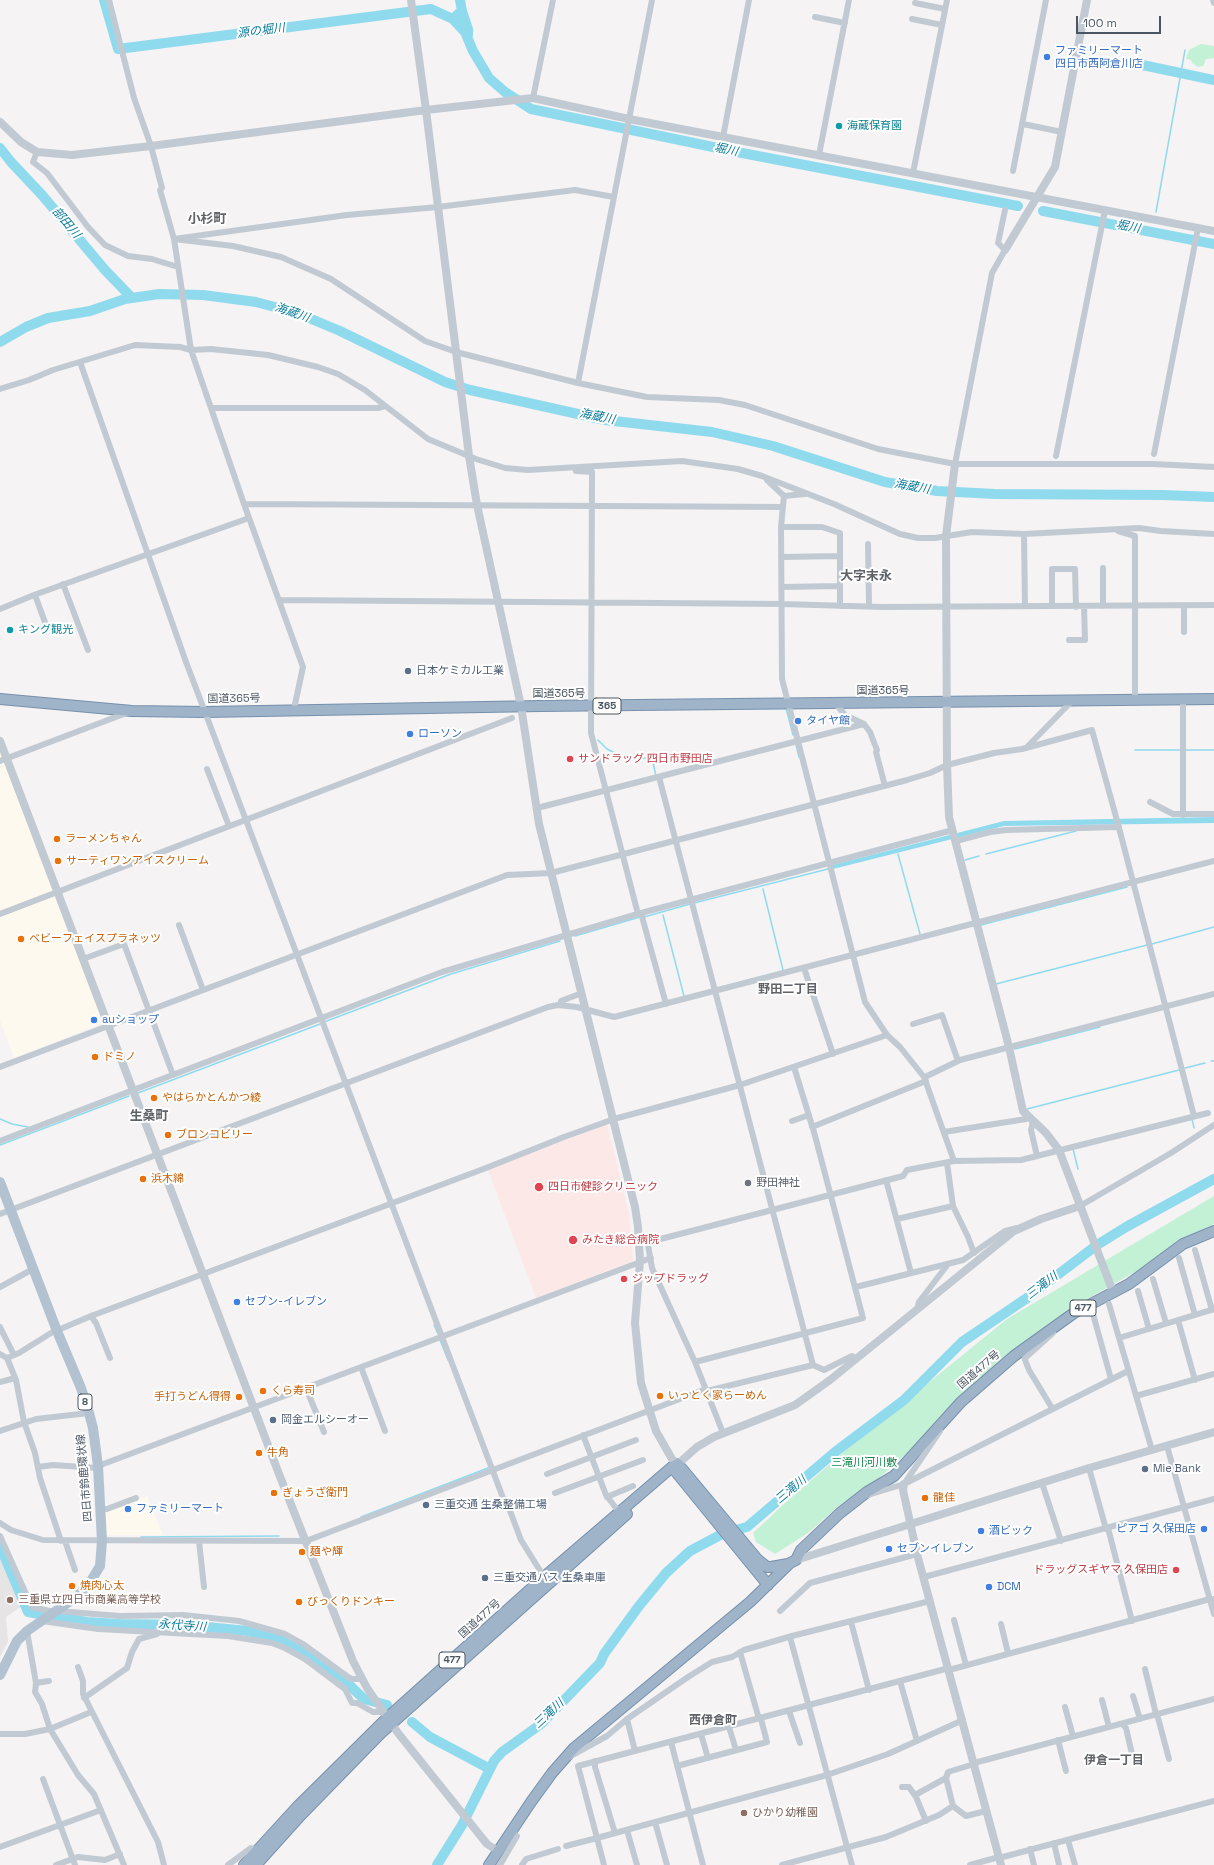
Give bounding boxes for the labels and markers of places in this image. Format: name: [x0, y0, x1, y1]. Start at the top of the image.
place label: ファミリーマート 四日市西阿倉川店: [1055, 44, 1143, 70]
marker: ファミリーマート 四日市西阿倉川店: [1042, 52, 1052, 62]
place label: 海蔵保育園: [847, 119, 902, 133]
marker: 海蔵保育園: [834, 121, 844, 131]
place label: キング観光: [18, 623, 73, 637]
marker: キング観光: [5, 625, 15, 635]
place label: 日本ケミカル工業: [416, 664, 504, 678]
marker: 日本ケミカル工業: [403, 666, 413, 676]
place label: タイヤ館: [806, 714, 850, 728]
marker: タイヤ館: [793, 716, 803, 726]
place label: ローソン: [418, 727, 462, 741]
marker: ローソン: [405, 729, 415, 739]
place label: サンドラッグ 四日市野田店: [578, 752, 713, 766]
marker: サンドラッグ 四日市野田店: [565, 754, 575, 764]
place label: ラーメンちゃん: [65, 832, 142, 846]
marker: ラーメンちゃん: [52, 834, 62, 844]
place label: サーティワンアイスクリーム: [66, 854, 209, 868]
marker: サーティワンアイスクリーム: [53, 856, 63, 866]
place label: ベビーフェイスプラネッツ: [29, 932, 161, 946]
marker: ベビーフェイスプラネッツ: [16, 934, 26, 944]
place label: auショップ: [102, 1013, 159, 1027]
marker: auショップ: [89, 1015, 99, 1025]
place label: ドミノ: [103, 1050, 136, 1064]
marker: ドミノ: [90, 1052, 100, 1062]
place label: やはらかとんかつ綾: [162, 1091, 261, 1105]
marker: やはらかとんかつ綾: [149, 1093, 159, 1103]
place label: ブロンコビリー: [176, 1128, 253, 1142]
marker: ブロンコビリー: [163, 1130, 173, 1140]
place label: 浜木綿: [151, 1172, 184, 1186]
marker: 浜木綿: [138, 1174, 148, 1184]
place label: 野田神社: [756, 1176, 800, 1190]
marker: 野田神社: [743, 1178, 753, 1188]
place label: 四日市健診クリニック: [548, 1180, 658, 1194]
marker: 四日市健診クリニック: [533, 1181, 545, 1193]
place label: みたき総合病院: [582, 1233, 659, 1247]
marker: みたき総合病院: [567, 1234, 579, 1246]
place label: ジップドラッグ: [632, 1272, 709, 1286]
marker: ジップドラッグ: [619, 1274, 629, 1284]
place label: セブン-イレブン: [245, 1295, 327, 1309]
marker: セブン-イレブン: [232, 1297, 242, 1307]
place label: くら寿司: [271, 1384, 315, 1398]
marker: くら寿司: [258, 1386, 268, 1396]
place label: いっとく家らーめん: [668, 1389, 767, 1403]
place label: 手打うどん得得: [154, 1390, 231, 1404]
marker: いっとく家らーめん: [655, 1391, 665, 1401]
marker: 手打うどん得得: [234, 1392, 244, 1402]
place label: 岡金エルシーオー: [281, 1413, 369, 1427]
marker: 岡金エルシーオー: [268, 1415, 278, 1425]
place label: 牛角: [267, 1446, 289, 1460]
marker: 牛角: [254, 1448, 264, 1458]
place label: Mie Bank: [1153, 1462, 1201, 1476]
marker: Mie Bank: [1140, 1464, 1150, 1474]
place label: ぎょうざ衛門: [282, 1486, 348, 1500]
marker: ぎょうざ衛門: [269, 1488, 279, 1498]
place label: 龍佳: [933, 1491, 955, 1505]
marker: 龍佳: [920, 1493, 930, 1503]
place label: 三重交通 生桑整備工場: [434, 1498, 547, 1512]
marker: 三重交通 生桑整備工場: [421, 1500, 431, 1510]
place label: ファミリーマート: [136, 1502, 224, 1516]
marker: ファミリーマート: [123, 1504, 133, 1514]
place label: ピアゴ 久保田店: [1116, 1522, 1196, 1536]
place label: 酒ビック: [989, 1524, 1033, 1538]
marker: ピアゴ 久保田店: [1199, 1524, 1209, 1534]
marker: 酒ビック: [976, 1526, 986, 1536]
place label: セブンイレブン: [897, 1542, 974, 1556]
marker: セブンイレブン: [884, 1544, 894, 1554]
place label: 麺や輝: [310, 1545, 343, 1559]
marker: 麺や輝: [297, 1547, 307, 1557]
place label: ドラッグスギヤマ 久保田店: [1033, 1563, 1168, 1577]
marker: ドラッグスギヤマ 久保田店: [1171, 1565, 1181, 1575]
place label: 三重交通バス 生桑車庫: [493, 1571, 606, 1585]
marker: 三重交通バス 生桑車庫: [480, 1573, 490, 1583]
place label: 焼肉心太: [80, 1579, 124, 1593]
place label: DCM: [997, 1580, 1021, 1594]
marker: 焼肉心太: [67, 1581, 77, 1591]
marker: DCM: [984, 1582, 994, 1592]
place label: 三重県立四日市商業高等学校: [18, 1593, 161, 1607]
marker: 三重県立四日市商業高等学校: [5, 1595, 15, 1605]
place label: びっくりドンキー: [307, 1595, 395, 1609]
marker: びっくりドンキー: [294, 1597, 304, 1607]
place label: ひかり幼稚園: [752, 1806, 818, 1820]
marker: ひかり幼稚園: [739, 1808, 749, 1818]

